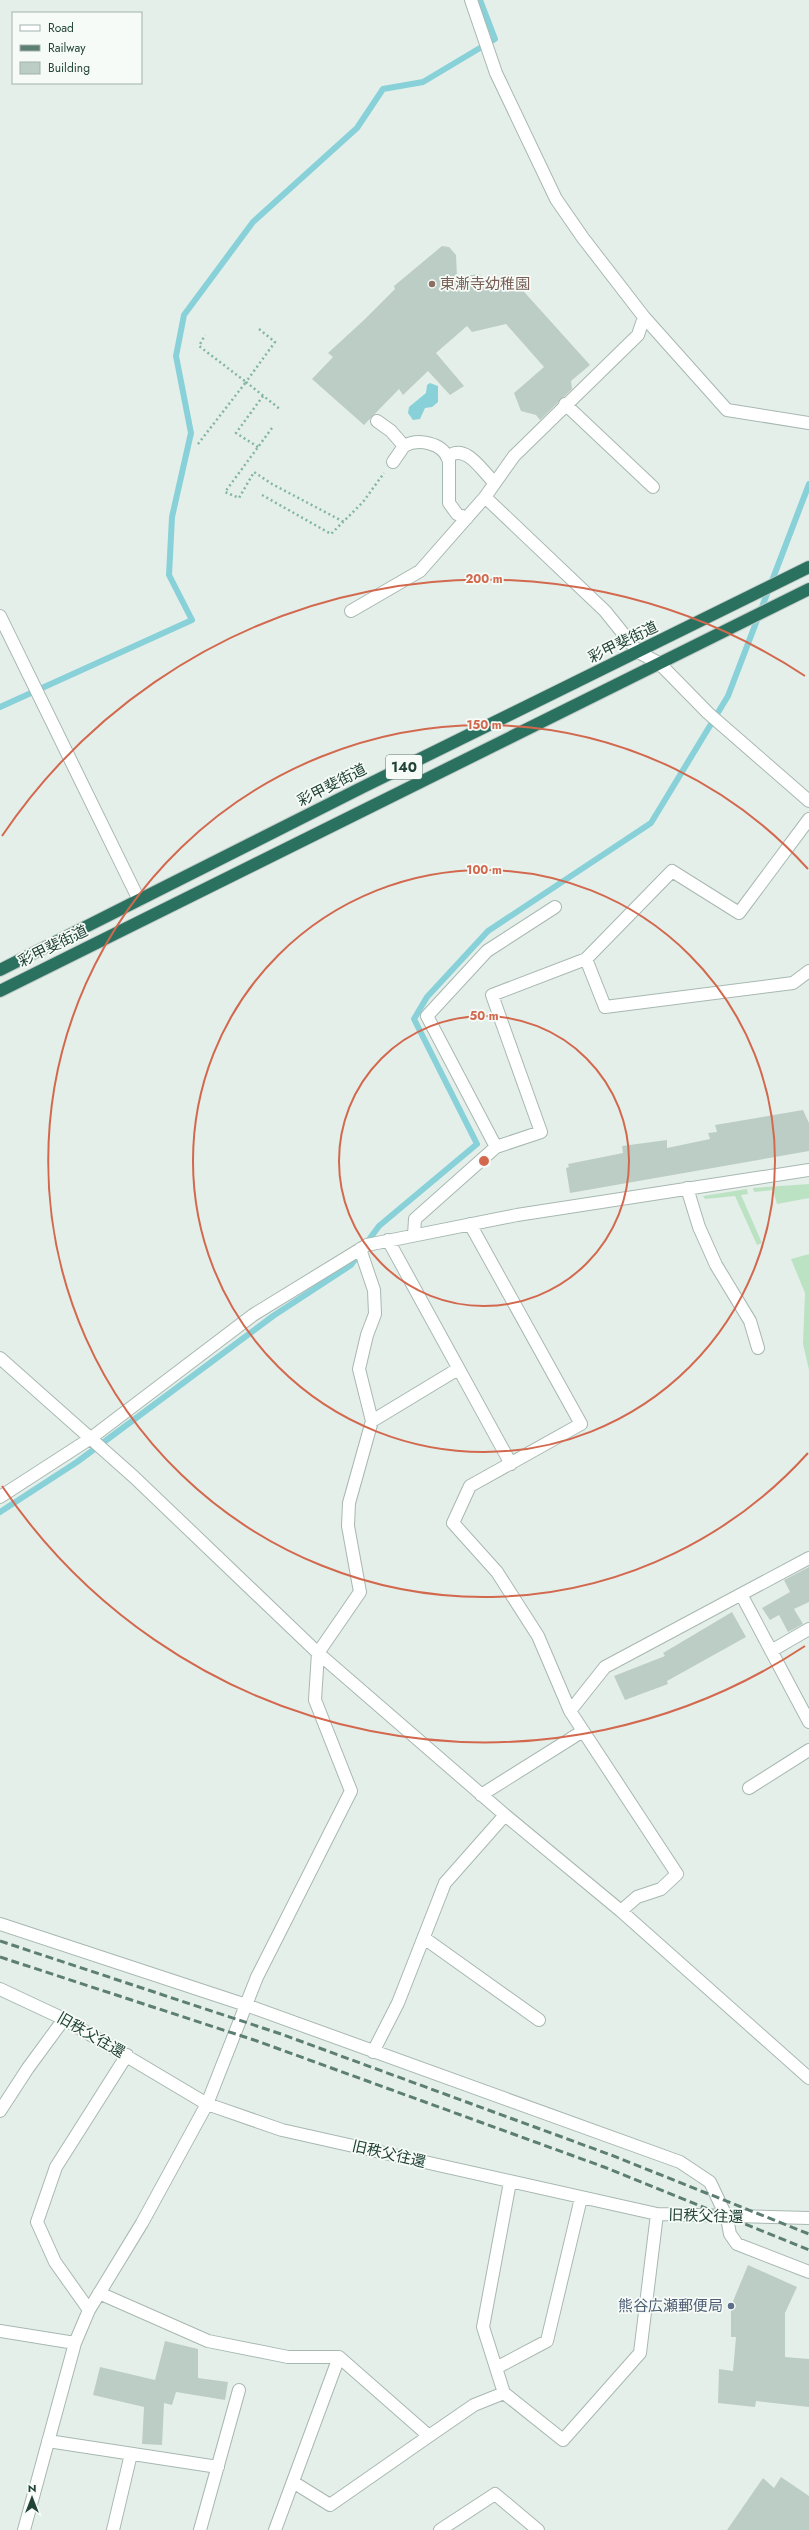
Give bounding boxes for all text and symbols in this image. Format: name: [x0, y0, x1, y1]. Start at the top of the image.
legend: [12, 12, 142, 84]
text: Road: [48, 19, 74, 37]
text: Railway: [48, 39, 86, 57]
text: Building: [48, 59, 90, 77]
place label: 東漸寺幼稚園: [440, 273, 530, 295]
marker: 東漸寺幼稚園: [427, 279, 437, 289]
text: 200 m: [465, 570, 503, 588]
street label: 彩甲斐街道: [584, 616, 662, 668]
text: 150 m: [466, 716, 502, 734]
road number: 140: [386, 755, 422, 779]
street label: 彩甲斐街道: [294, 758, 370, 812]
text: 100 m: [466, 861, 502, 879]
street label: 彩甲斐街道: [14, 920, 92, 972]
text: 50 m: [469, 1007, 499, 1025]
centre of rings: [477, 1154, 491, 1168]
street label: 旧秩父往還: [53, 2007, 129, 2063]
street label: 旧秩父往還: [350, 2135, 428, 2173]
street label: 旧秩父往還: [668, 2204, 744, 2228]
place label: 熊谷広瀬郵便局: [618, 2295, 723, 2317]
marker: 熊谷広瀬郵便局: [726, 2301, 736, 2311]
north arrow: [12, 2478, 52, 2518]
text: N: [28, 2480, 36, 2496]

